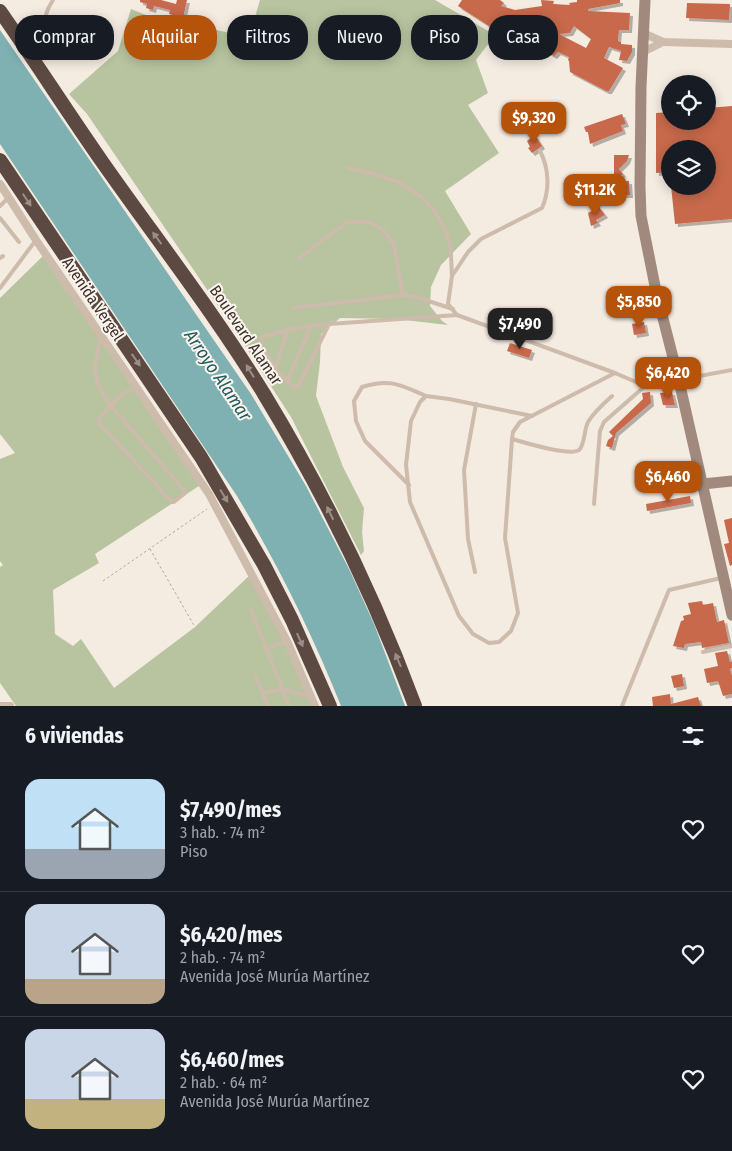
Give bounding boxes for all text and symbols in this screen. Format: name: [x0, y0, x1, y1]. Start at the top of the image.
chip: Comprar: [15, 15, 114, 60]
chip: Alquilar: [124, 15, 217, 60]
chip: Filtros: [227, 15, 308, 60]
chip: Nuevo: [318, 15, 401, 60]
chip: Piso: [411, 15, 478, 60]
chip: Casa: [488, 15, 558, 60]
map controls: [661, 75, 716, 195]
button: locate: [661, 75, 716, 130]
pin: $9,320: [493, 102, 575, 144]
text: $9,320: [512, 108, 556, 127]
button: layers: [661, 140, 716, 195]
pin: $11.2K: [554, 174, 636, 216]
text: $11.2K: [574, 180, 616, 199]
one-way arrow: [22, 193, 32, 207]
one-way arrow: [152, 231, 162, 245]
street label: Avenida Vergel: [58, 254, 128, 344]
street label: Boulevard Alamar: [206, 282, 287, 389]
pin: $5,850: [598, 286, 680, 328]
text: $5,850: [617, 292, 661, 311]
pin: $7,490: [479, 308, 561, 350]
text: $7,490: [499, 314, 541, 333]
water label: Arroyo Alamar: [179, 325, 257, 425]
one-way arrow: [131, 353, 141, 367]
pin: $6,420: [627, 356, 709, 399]
text: $6,420: [646, 363, 690, 382]
one-way arrow: [245, 365, 255, 378]
pin: $6,460: [627, 460, 709, 503]
text: $6,460: [646, 467, 690, 486]
one-way arrow: [220, 490, 229, 503]
one-way arrow: [326, 506, 334, 520]
one-way arrow: [297, 633, 305, 647]
one-way arrow: [393, 653, 401, 668]
icon: filters: [679, 722, 707, 750]
text: 6 viviendas: [25, 723, 124, 749]
text: $7,490/mes: [180, 797, 281, 823]
icon: home: [65, 799, 125, 859]
icon: heart: [679, 815, 707, 843]
text: 3 hab. · 74 m²: [180, 823, 265, 842]
text: Piso: [180, 842, 208, 861]
text: $6,420/mes: [180, 922, 283, 948]
icon: home: [65, 924, 125, 984]
icon: heart: [679, 940, 707, 968]
text: 2 hab. · 74 m²: [180, 948, 265, 967]
text: Avenida José Murúa Martínez: [180, 967, 369, 986]
text: $6,460/mes: [180, 1047, 284, 1073]
icon: home: [65, 1049, 125, 1109]
icon: heart: [679, 1065, 707, 1093]
text: 2 hab. · 64 m²: [180, 1073, 267, 1092]
text: Avenida José Murúa Martínez: [180, 1092, 369, 1111]

